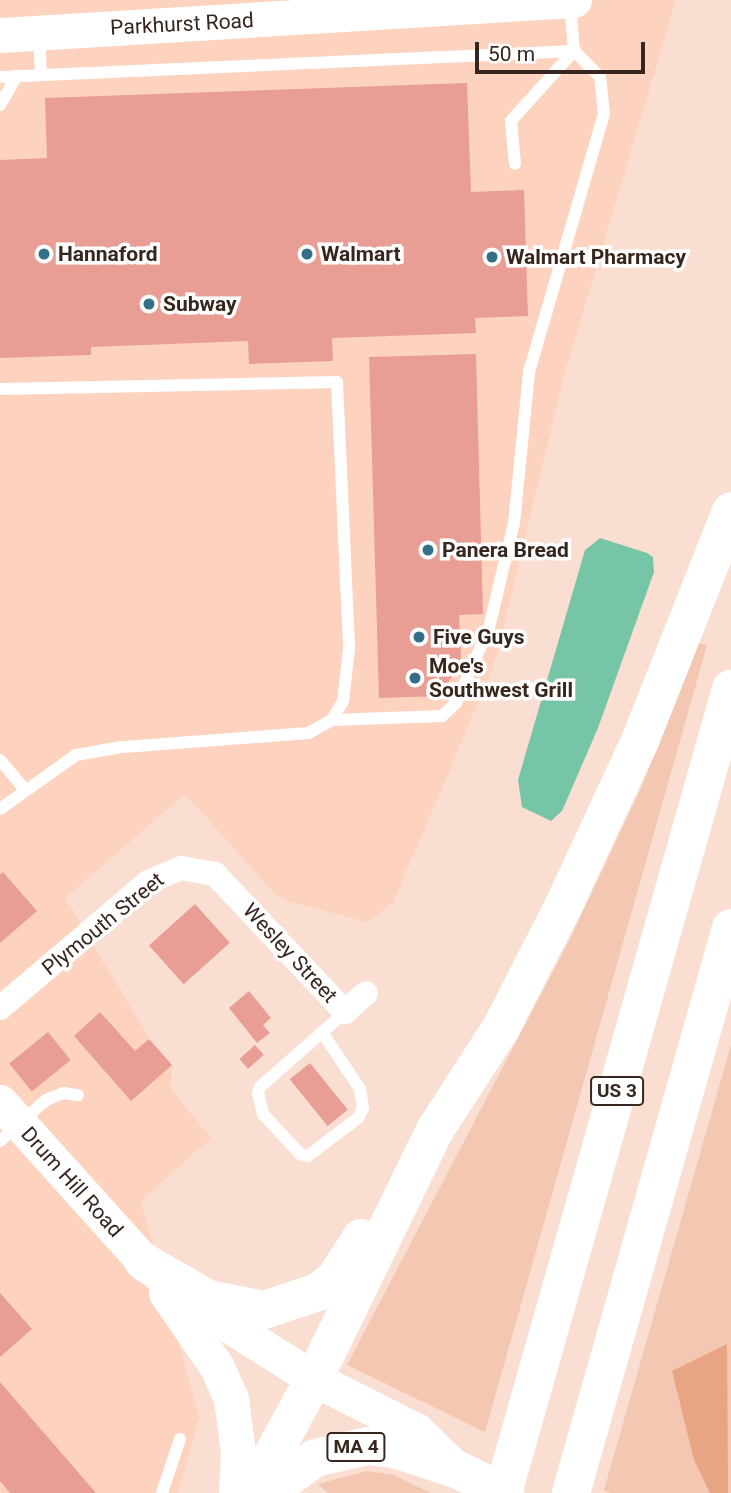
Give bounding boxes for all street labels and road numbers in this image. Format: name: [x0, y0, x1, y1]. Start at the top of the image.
street label: Parkhurst Road: [110, 8, 254, 40]
street label: Plymouth Street: [37, 867, 169, 981]
street label: Wesley Street: [237, 898, 343, 1008]
road number: US 3: [589, 1076, 645, 1106]
street label: Drum Hill Road: [16, 1122, 128, 1242]
road number: MA 4: [326, 1432, 386, 1462]

